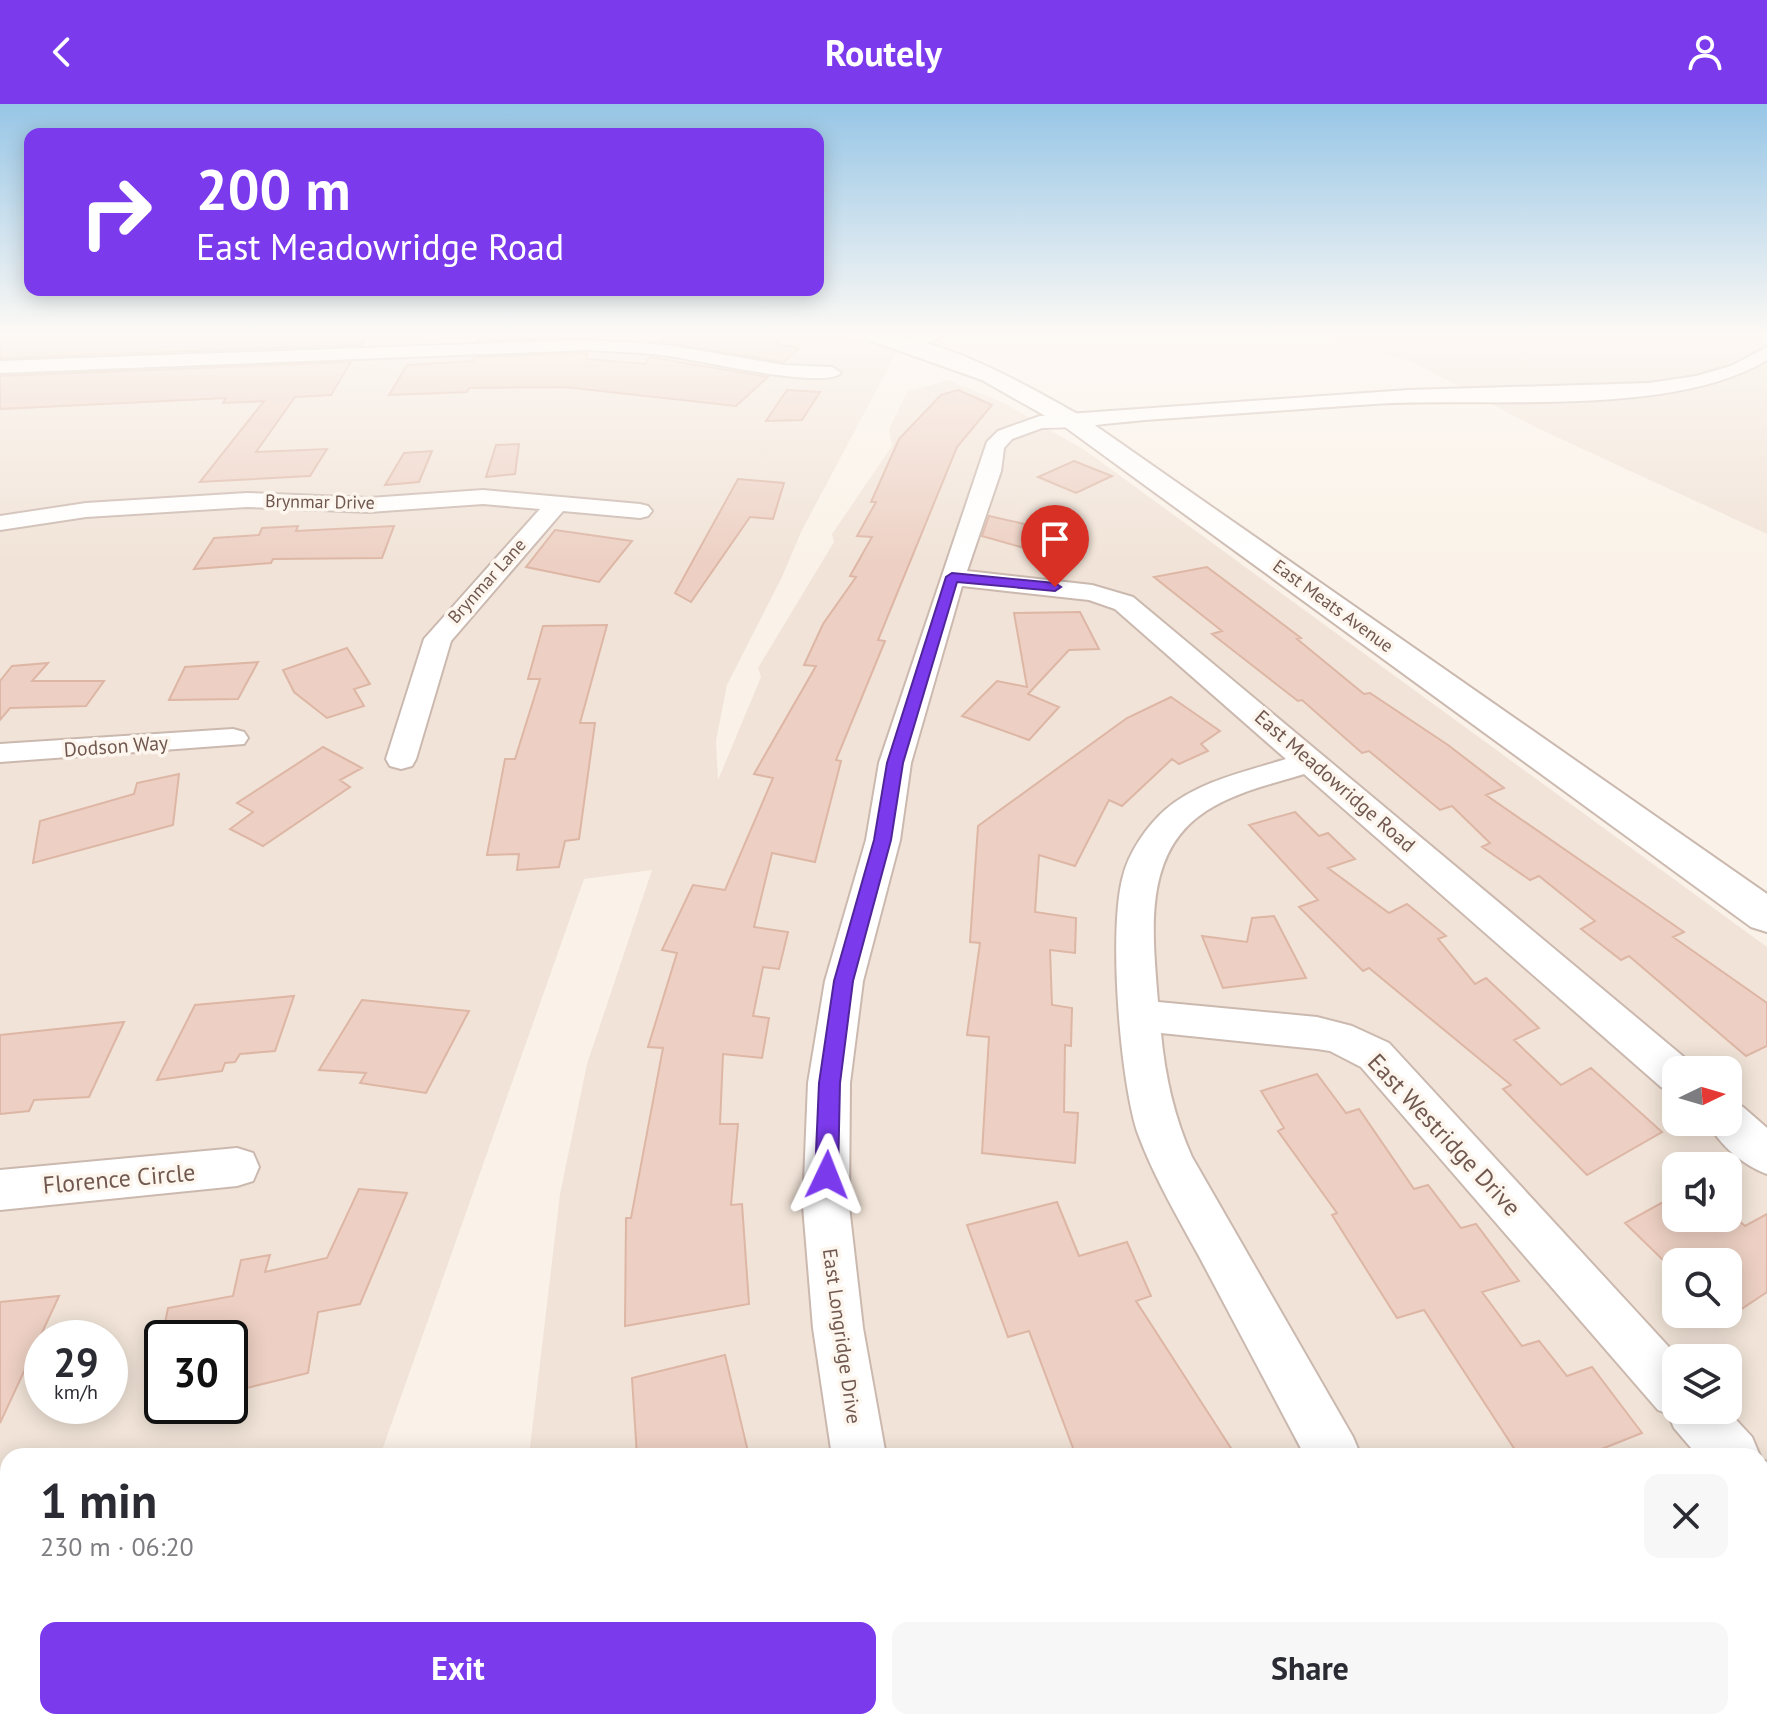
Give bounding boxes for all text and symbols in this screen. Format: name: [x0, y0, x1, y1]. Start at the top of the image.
text: Routely: [825, 29, 942, 76]
icon: back: [40, 30, 84, 74]
icon: person: [1683, 30, 1727, 74]
text: 200 m: [196, 153, 351, 225]
icon: right: [64, 160, 168, 264]
text: East Meadowridge Road: [196, 223, 564, 270]
street label: Brynmar Drive: [265, 489, 375, 514]
pin: [1021, 505, 1089, 587]
icon: arrive: [1033, 517, 1077, 561]
street label: Brynmar Lane: [443, 534, 531, 628]
street label: East Meats Avenue: [1268, 554, 1398, 657]
street label: East Meadowridge Road: [1249, 704, 1421, 858]
street label: Dodson Way: [63, 729, 170, 763]
street label: East Westridge Drive: [1361, 1047, 1528, 1222]
north arrow: [1662, 1056, 1742, 1136]
map controls: [1662, 1056, 1742, 1424]
position arrow: [785, 1133, 869, 1217]
button: sound: [1662, 1152, 1742, 1232]
street label: Florence Circle: [41, 1156, 196, 1201]
street label: East Longridge Drive: [817, 1247, 867, 1425]
button: search: [1662, 1248, 1742, 1328]
speed limit sign: 30: [144, 1320, 248, 1424]
text: 29: [53, 1336, 99, 1388]
button: layers: [1662, 1344, 1742, 1424]
text: km/h: [54, 1379, 98, 1405]
text: 1 min: [40, 1469, 157, 1531]
button: close: [1644, 1474, 1728, 1558]
text: 230 m · 06:20: [40, 1530, 194, 1563]
button: Exit: [40, 1622, 876, 1714]
button: Share: [892, 1622, 1728, 1714]

